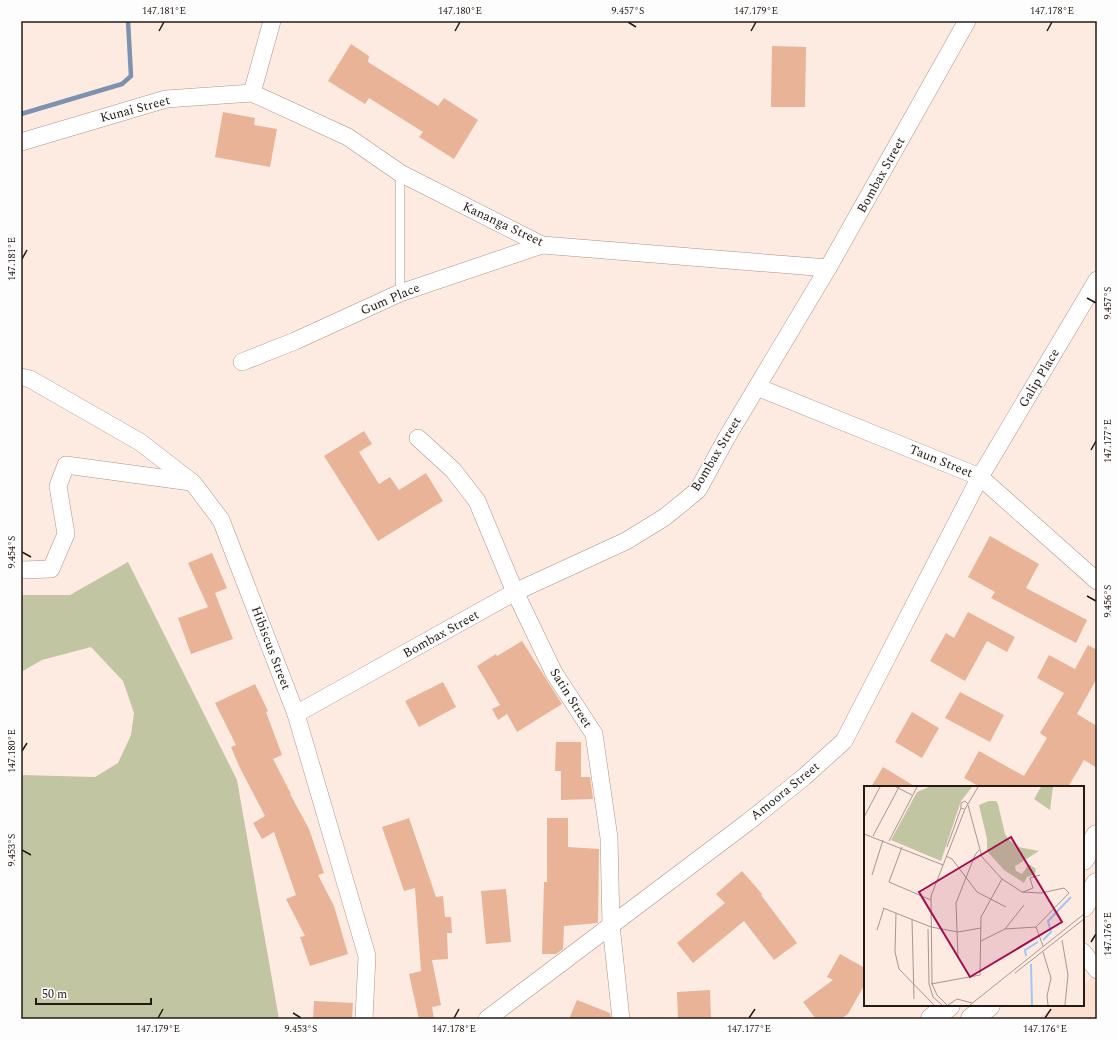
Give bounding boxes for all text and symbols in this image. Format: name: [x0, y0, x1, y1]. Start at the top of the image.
text: 147.181°E: [142, 3, 186, 19]
text: 147.180°E: [438, 3, 482, 19]
text: 9.457°S: [612, 3, 644, 19]
text: 147.179°E: [734, 3, 778, 19]
text: 147.178°E: [1030, 3, 1074, 19]
street label: Kunai Street: [98, 90, 173, 128]
street label: Bombax Street: [852, 133, 910, 217]
street label: Kananga Street: [459, 196, 547, 252]
text: 147.181°E: [4, 237, 20, 281]
street label: Gum Place: [357, 278, 423, 320]
text: 9.457°S: [1100, 287, 1116, 319]
street label: Galip Place: [1013, 345, 1065, 411]
street label: Bombax Street: [686, 412, 746, 495]
text: 147.177°E: [1100, 419, 1116, 463]
street label: Taun Street: [906, 439, 976, 483]
text: 9.454°S: [4, 536, 20, 568]
text: 9.456°S: [1100, 585, 1116, 617]
street label: Hibiscus Street: [246, 603, 296, 693]
street label: Bombax Street: [399, 605, 483, 663]
street label: Satin Street: [545, 664, 597, 732]
text: 147.180°E: [4, 729, 20, 773]
street label: Amoora Street: [746, 757, 824, 825]
inset map: [864, 786, 1084, 1006]
text: 9.453°S: [4, 834, 20, 866]
text: 147.176°E: [1100, 912, 1116, 956]
scale bar: [36, 980, 151, 1006]
text: 50 m: [42, 985, 67, 1004]
text: 147.179°E: [136, 1021, 180, 1037]
text: 9.453°S: [285, 1021, 317, 1037]
text: 147.178°E: [432, 1021, 476, 1037]
text: 147.177°E: [727, 1021, 771, 1037]
text: 147.176°E: [1023, 1021, 1067, 1037]

